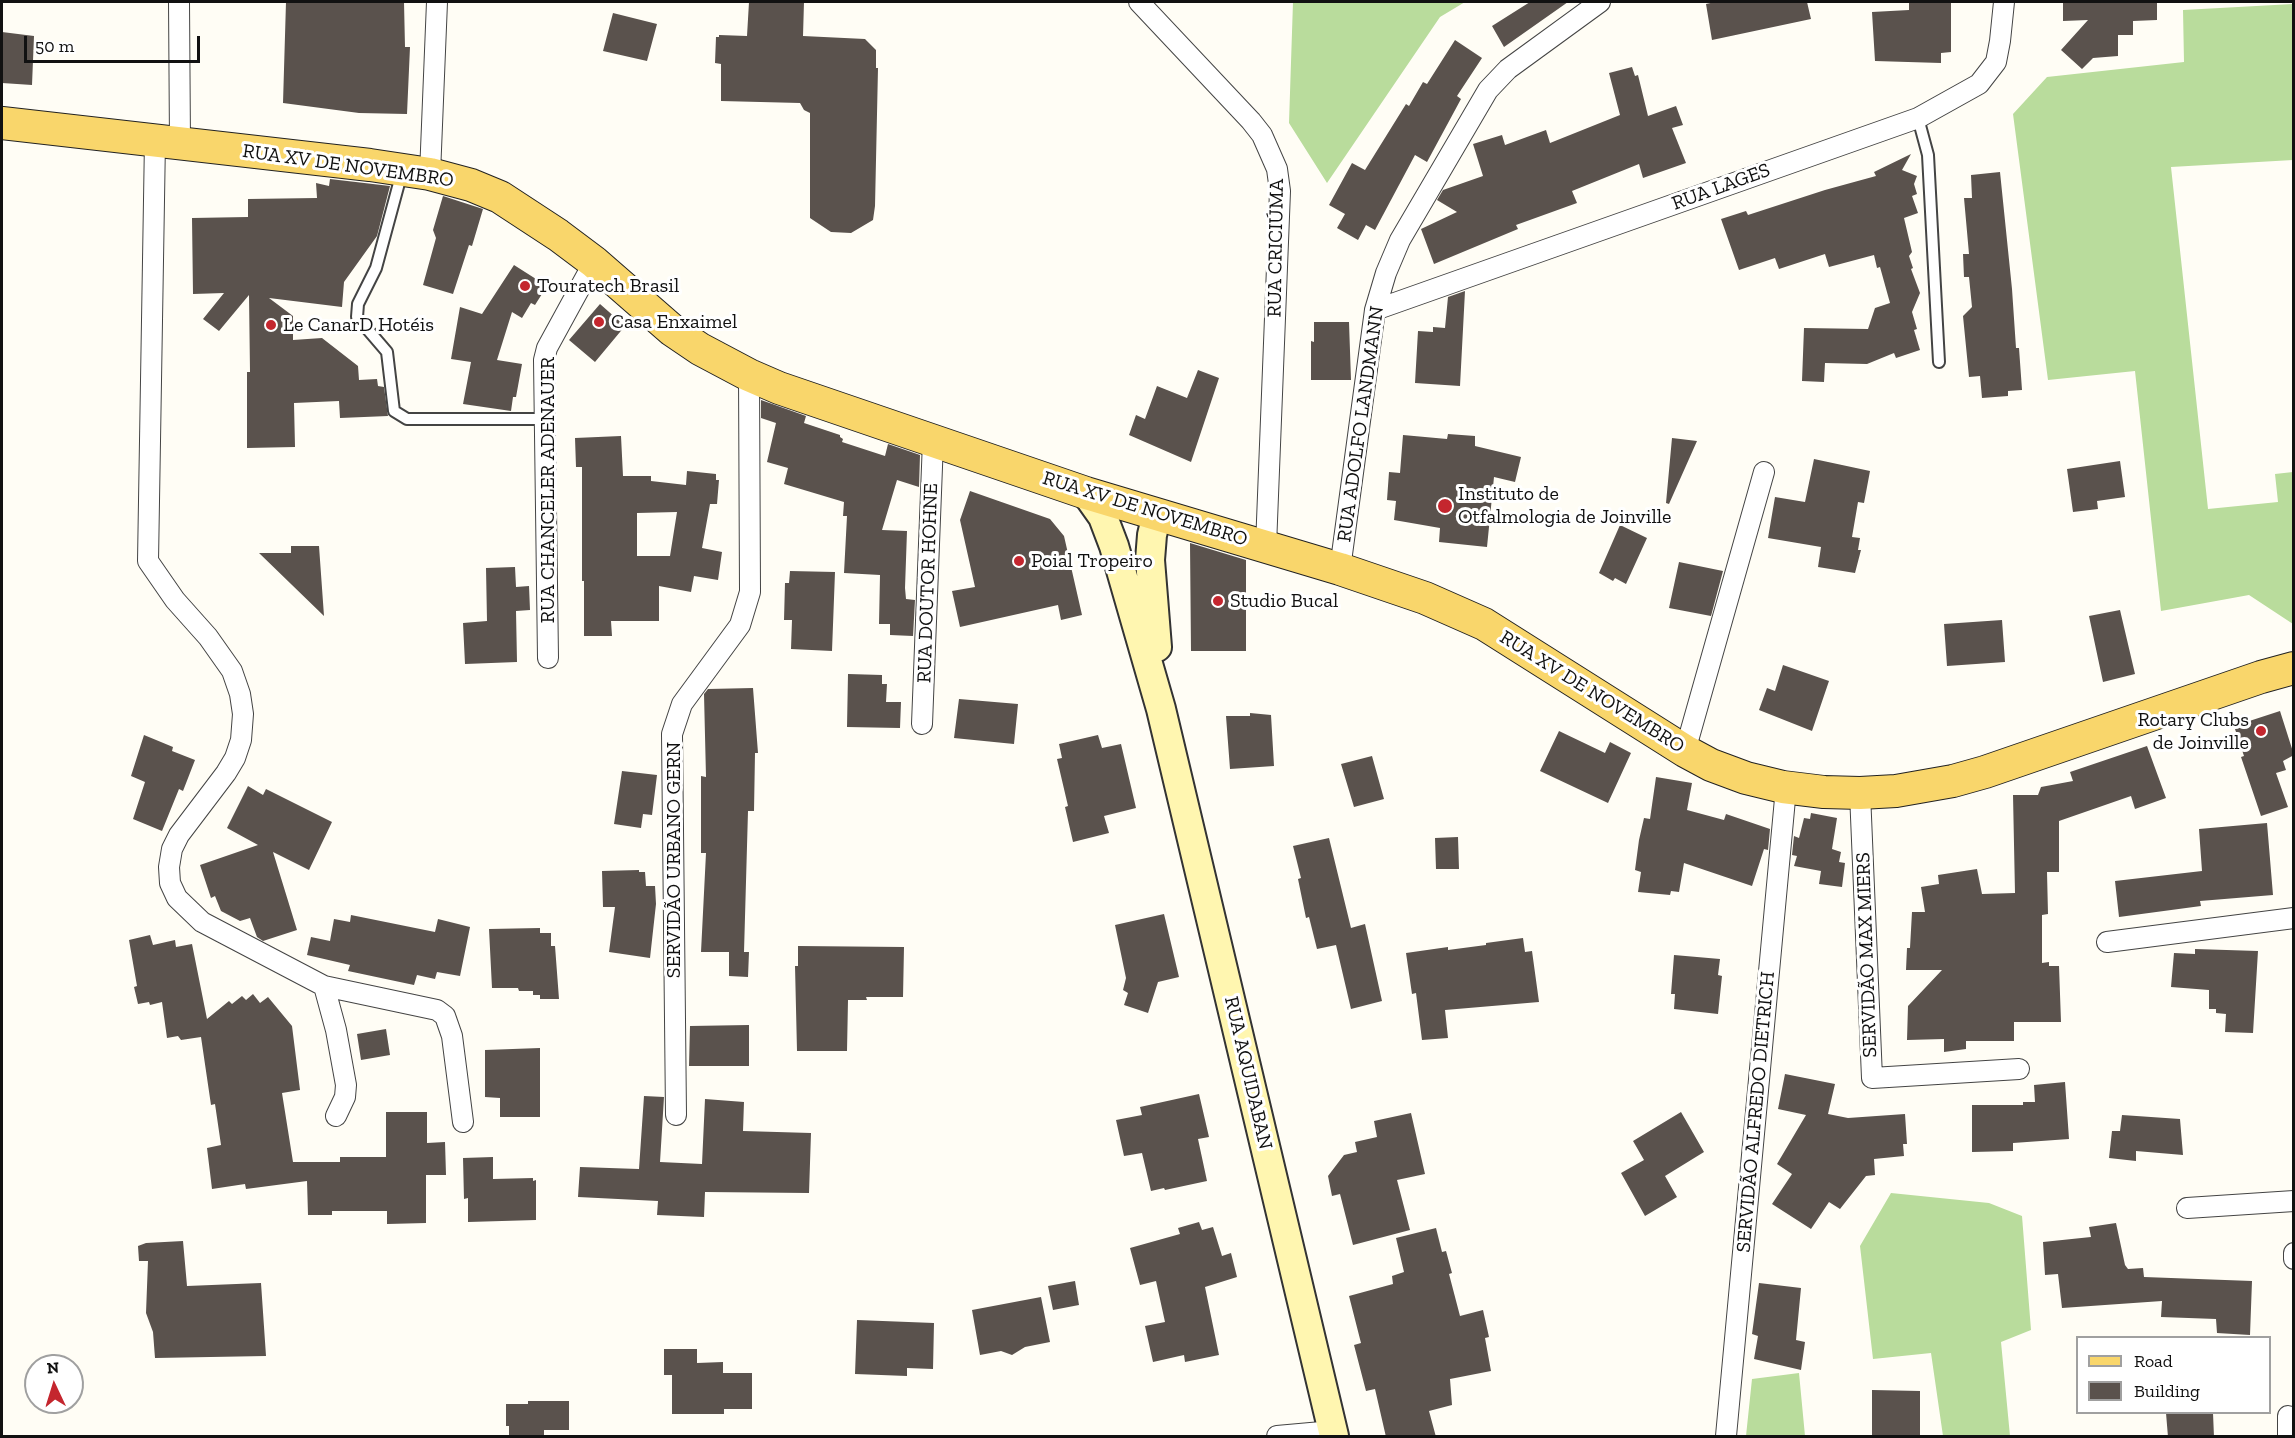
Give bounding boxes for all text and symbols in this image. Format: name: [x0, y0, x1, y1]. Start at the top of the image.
scale bar: [27, 24, 202, 62]
text: 50 m: [35, 35, 74, 57]
street label: RUA XV DE NOVEMBRO: [241, 139, 455, 193]
street label: RUA LAGES: [1669, 158, 1773, 216]
street label: RUA CRICIÚMA: [1263, 178, 1289, 318]
place label: Touratech Brasil: [537, 274, 679, 298]
marker: Touratech Brasil: [518, 279, 532, 293]
street label: RUA ADOLFO LANDMANN: [1333, 304, 1389, 544]
place label: Casa Enxaimel: [611, 310, 737, 334]
place label: Le CanarD Hotéis: [283, 313, 434, 337]
marker: Casa Enxaimel: [592, 315, 606, 329]
marker: Le CanarD Hotéis: [264, 318, 278, 332]
street label: RUA CHANCELER ADENAUER: [536, 357, 560, 623]
street label: RUA XV DE NOVEMBRO: [1040, 466, 1250, 552]
place label: Instituto de Otfalmologia de Joinville: [1458, 482, 1671, 529]
street label: RUA DOUTOR HOHNE: [913, 483, 943, 683]
marker: Instituto de Otfalmologia de Joinville: [1436, 497, 1454, 515]
place label: Poial Tropeiro: [1031, 549, 1153, 573]
marker: Poial Tropeiro: [1012, 554, 1026, 568]
place label: Studio Bucal: [1230, 589, 1338, 613]
marker: Studio Bucal: [1211, 594, 1225, 608]
street label: RUA XV DE NOVEMBRO: [1495, 625, 1689, 759]
place label: Rotary Clubs de Joinville: [2138, 708, 2249, 755]
marker: Rotary Clubs de Joinville: [2254, 724, 2268, 738]
street label: SERVIDÃO URBANO GERN: [662, 742, 686, 978]
street label: SERVIDÃO MAX MIERS: [1851, 852, 1883, 1058]
street label: SERVIDÃO ALFREDO DIETRICH: [1732, 970, 1780, 1254]
street label: RUA AQUIDABAN: [1219, 994, 1277, 1152]
legend: [2076, 1336, 2271, 1414]
text: Road: [2134, 1350, 2173, 1372]
north arrow: [24, 1354, 84, 1414]
text: N: [46, 1358, 60, 1377]
text: Building: [2134, 1380, 2200, 1402]

